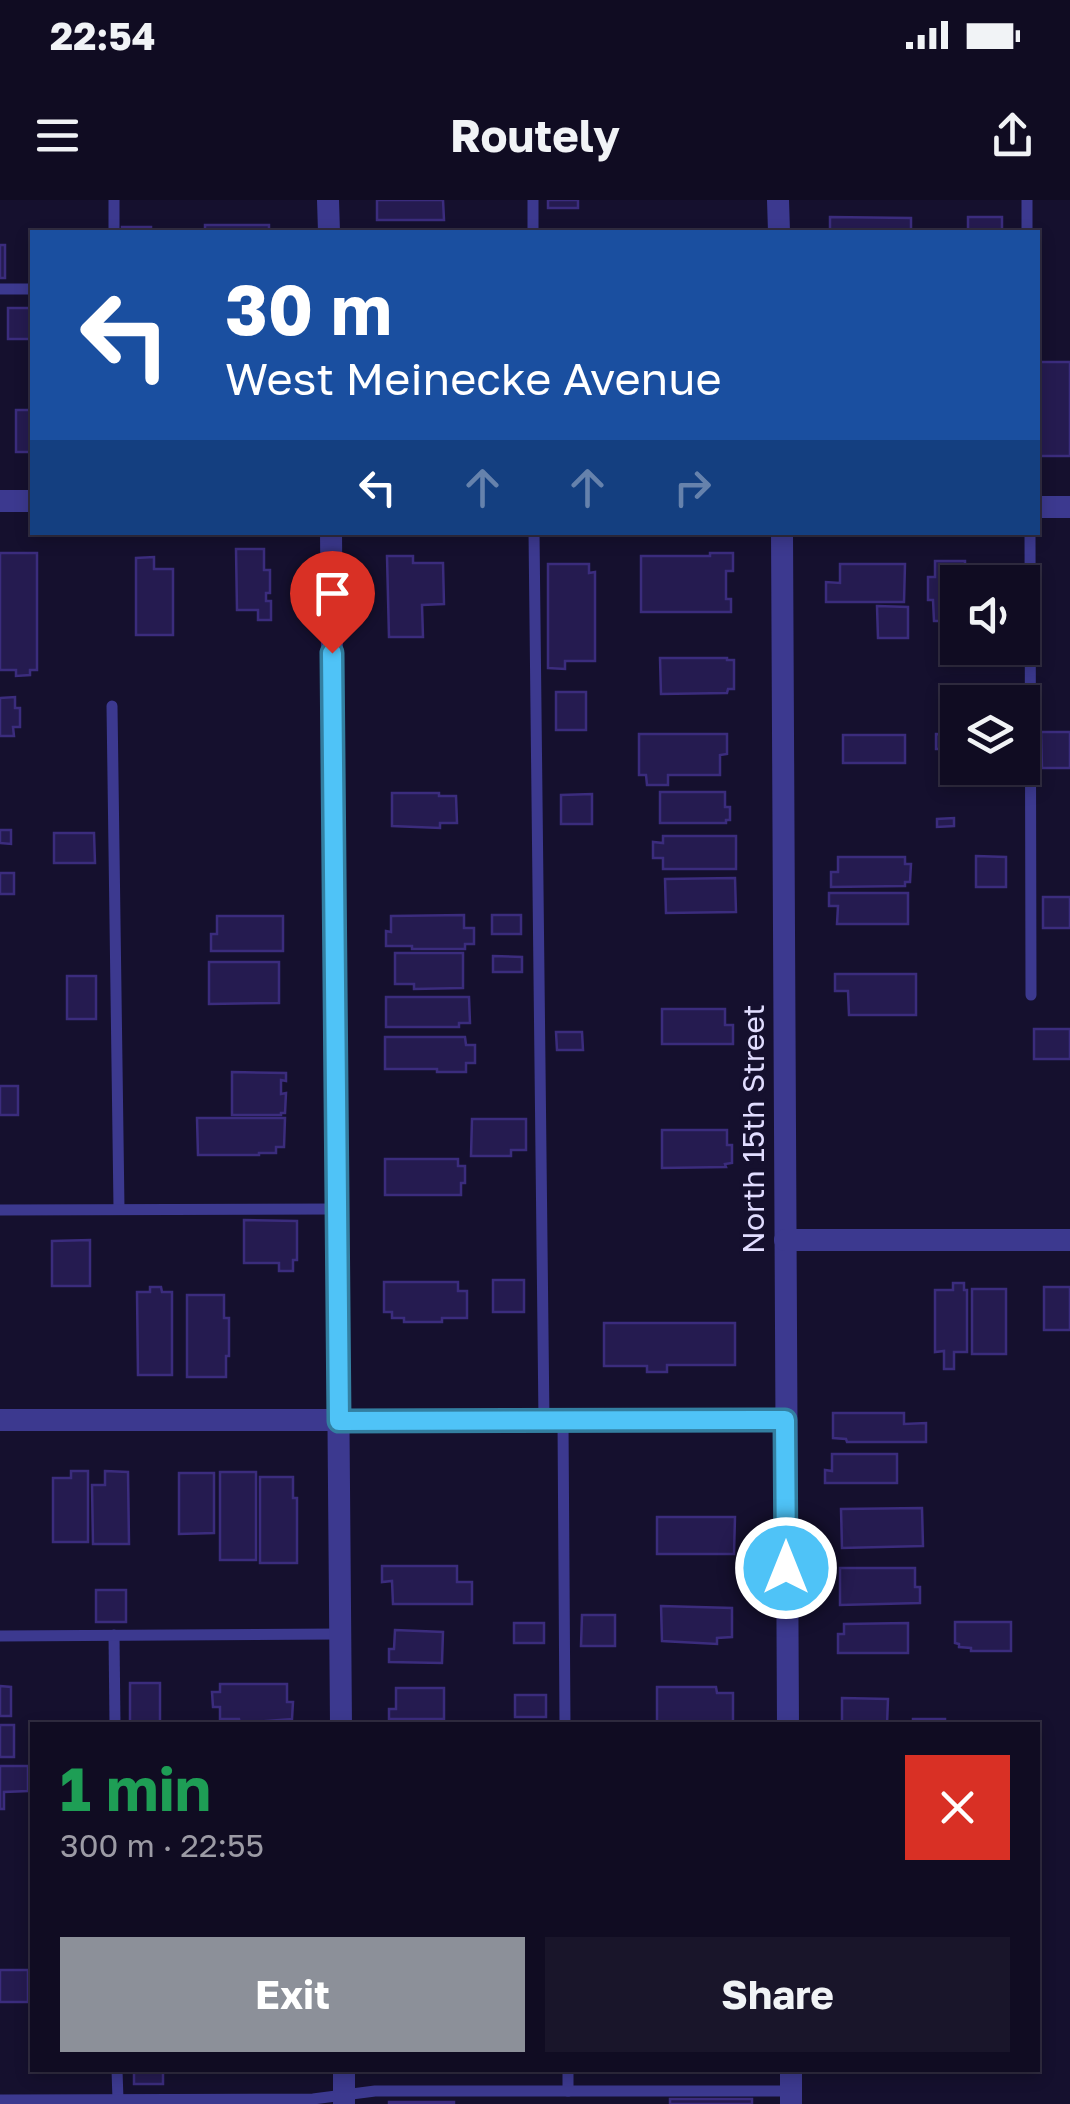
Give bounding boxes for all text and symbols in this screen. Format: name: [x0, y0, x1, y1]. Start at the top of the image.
text: 22:54: [50, 13, 155, 58]
icon: menu: [30, 108, 85, 163]
text: Routely: [450, 108, 620, 162]
icon: share: [985, 108, 1040, 163]
text: 30 m: [225, 266, 392, 350]
icon: left: [60, 270, 190, 400]
text: West Meinecke Avenue: [225, 351, 722, 405]
icon: left: [350, 460, 405, 515]
icon: ahead: [455, 460, 510, 515]
icon: ahead: [560, 460, 615, 515]
icon: right: [665, 460, 720, 515]
pin: [290, 551, 375, 654]
map controls: [940, 565, 1040, 785]
button: sound: [940, 565, 1040, 665]
icon: arrive: [305, 566, 360, 621]
button: layers: [940, 685, 1040, 785]
street label: North 15th Street: [735, 1004, 771, 1254]
position arrow: [734, 1516, 838, 1620]
text: 1 min: [60, 1752, 211, 1824]
button: close: [905, 1755, 1010, 1860]
text: 300 m · 22:55: [60, 1826, 264, 1864]
button: Exit: [60, 1937, 525, 2052]
button: Share: [545, 1937, 1010, 2052]

